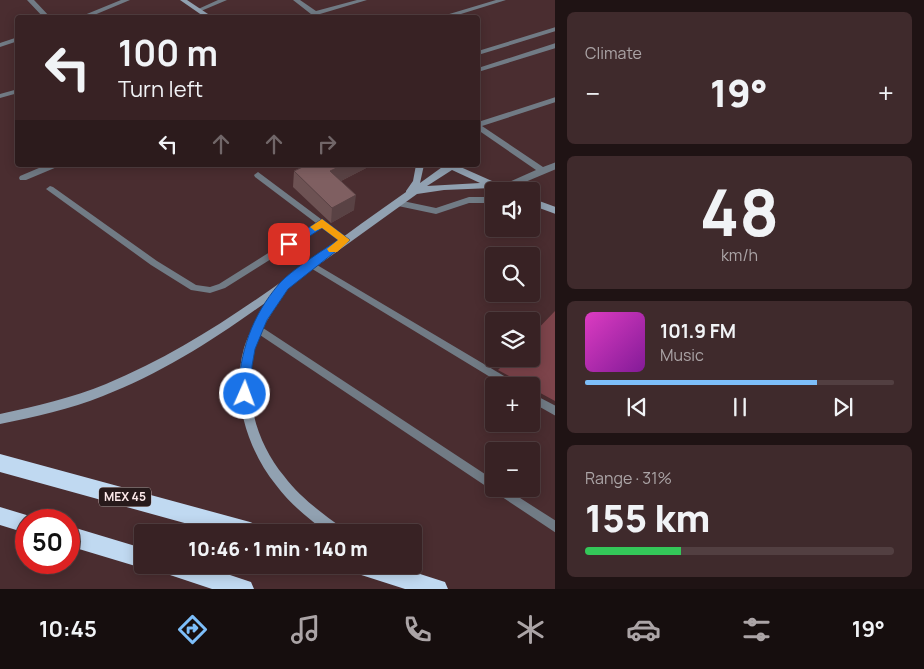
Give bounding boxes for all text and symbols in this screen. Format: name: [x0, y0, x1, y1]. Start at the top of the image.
text: 100 m: [118, 29, 218, 77]
icon: left: [35, 35, 100, 100]
text: Climate: [585, 42, 642, 64]
text: 19°: [710, 66, 768, 118]
text: Turn left: [118, 74, 203, 104]
text: −: [585, 74, 600, 112]
text: +: [878, 74, 894, 112]
icon: left: [154, 130, 182, 158]
icon: ahead: [207, 130, 235, 158]
icon: ahead: [260, 130, 288, 158]
icon: right: [313, 130, 341, 158]
text: 48: [700, 167, 779, 256]
map controls: [485, 182, 540, 497]
button: sound: [485, 182, 540, 237]
pin: [268, 223, 310, 265]
icon: arrive: [275, 230, 303, 258]
text: km/h: [721, 244, 758, 266]
button: search: [485, 247, 540, 302]
button: layers: [485, 312, 540, 367]
text: 101.9 FM: [660, 318, 736, 344]
text: Music: [660, 344, 704, 366]
position arrow: [218, 367, 270, 419]
button: +: [485, 377, 540, 432]
icon: previous: [623, 393, 651, 421]
icon: pause: [726, 393, 754, 421]
icon: next: [829, 393, 857, 421]
button: −: [485, 442, 540, 497]
text: Range · 31%: [585, 467, 672, 489]
road number: MEX 45: [99, 488, 151, 507]
text: 155 km: [585, 491, 710, 543]
speed limit sign: 50: [15, 509, 80, 574]
text: 10:46 · 1 min · 140 m: [188, 536, 368, 562]
icon: directions: [175, 612, 210, 647]
icon: music: [288, 612, 323, 647]
icon: phone: [400, 612, 435, 647]
icon: climate: [513, 612, 548, 647]
icon: car: [626, 612, 661, 647]
icon: filters: [739, 612, 774, 647]
text: 10:45: [39, 614, 97, 644]
text: 19°: [852, 614, 885, 644]

